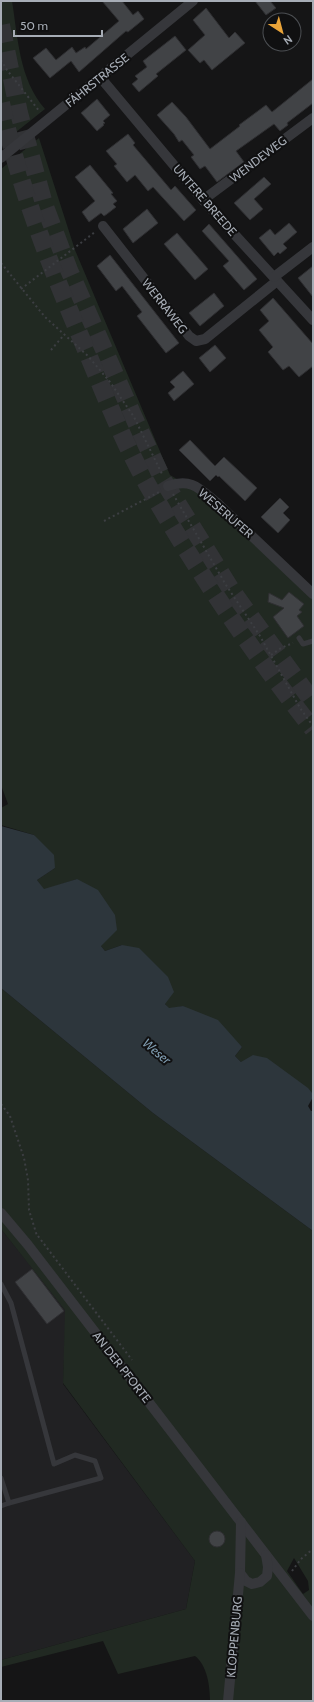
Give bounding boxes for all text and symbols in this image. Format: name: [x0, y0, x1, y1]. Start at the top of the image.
scale bar: [14, 12, 102, 38]
north arrow: [262, 12, 302, 52]
text: 50 m: [20, 18, 48, 33]
text: N: [281, 32, 295, 48]
street label: FÄHRSTRASSE: [62, 50, 132, 110]
street label: WENDEWEG: [226, 133, 290, 185]
street label: UNTERE BREEDE: [170, 161, 240, 239]
street label: WERRAWEG: [139, 276, 191, 336]
street label: WESERUFER: [196, 485, 257, 541]
water label: Weser: [140, 1035, 175, 1068]
street label: AN DER PFORTE: [90, 1328, 155, 1406]
street label: KLOPPENBURG: [223, 1596, 245, 1678]

